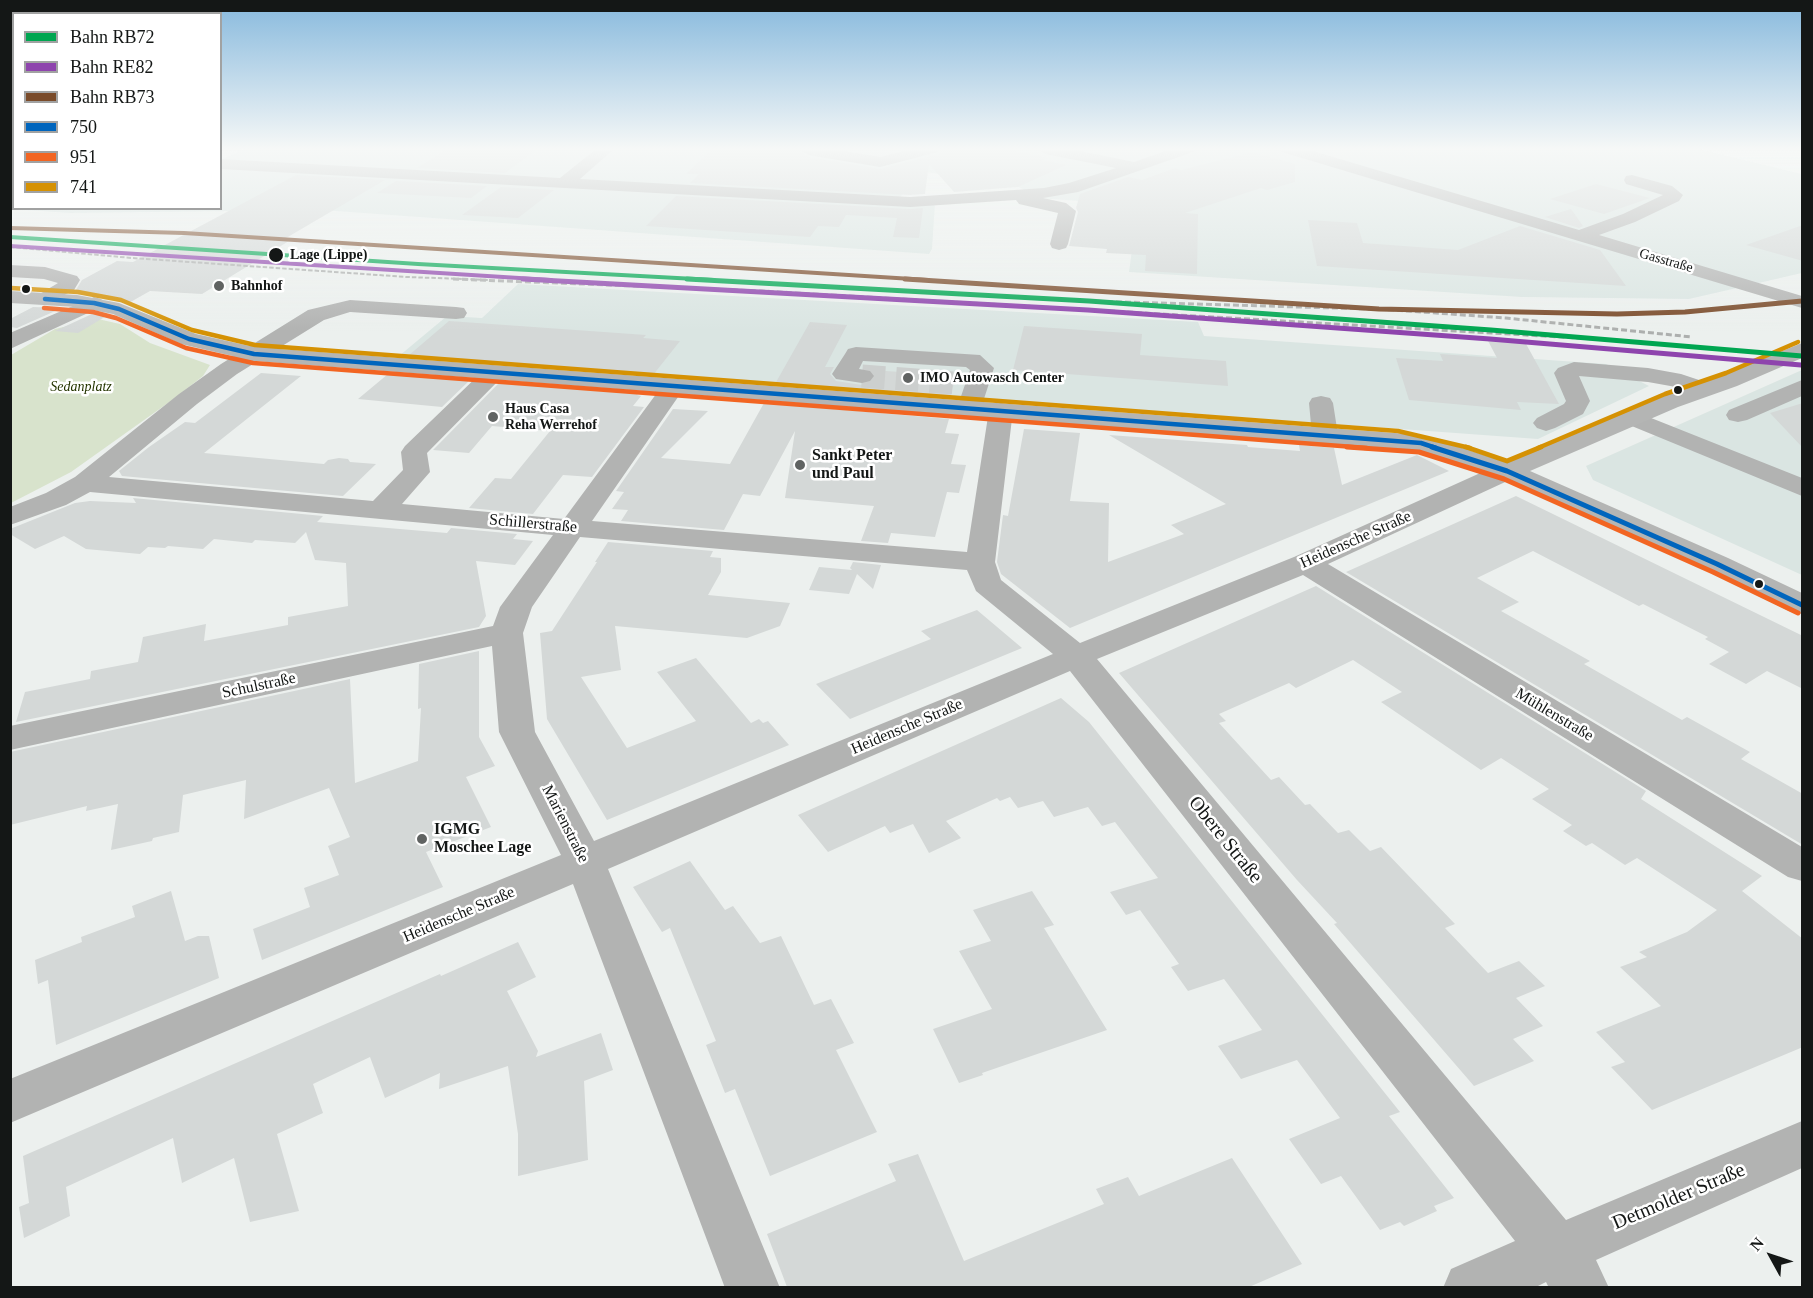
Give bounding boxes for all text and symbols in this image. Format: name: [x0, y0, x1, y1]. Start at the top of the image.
legend: [12, 12, 222, 210]
text: Bahn RB72: [70, 27, 155, 47]
text: Bahn RE82: [70, 57, 154, 77]
text: Bahn RB73: [70, 87, 155, 107]
text: 750: [70, 117, 97, 137]
text: 951: [70, 147, 97, 167]
text: 741: [70, 177, 97, 197]
street label: Gasstraße: [1637, 245, 1695, 277]
marker: Lage (Lippe): [267, 246, 285, 264]
place label: Lage (Lippe): [290, 247, 367, 263]
place label: Bahnhof: [231, 278, 282, 294]
marker: Bahnhof: [212, 279, 226, 293]
unlabelled marker: [20, 283, 32, 295]
place label: IMO Autowasch Center: [920, 370, 1064, 386]
marker: IMO Autowasch Center: [901, 371, 915, 385]
park label: Sedanplatz: [50, 379, 112, 395]
unlabelled marker: [1672, 384, 1684, 396]
place label: Haus Casa Reha Werrehof: [505, 401, 597, 434]
marker: Haus Casa Reha Werrehof: [486, 410, 500, 424]
place label: Sankt Peter und Paul: [812, 446, 892, 484]
marker: Sankt Peter und Paul: [793, 458, 807, 472]
street label: Heidensche Straße: [1298, 507, 1414, 573]
street label: Schillerstraße: [488, 511, 578, 537]
unlabelled marker: [1753, 578, 1765, 590]
street label: Schulstraße: [220, 669, 298, 703]
street label: Mühlenstraße: [1511, 684, 1597, 746]
street label: Heidensche Straße: [848, 695, 966, 759]
street label: Marienstraße: [537, 782, 593, 866]
street label: Obere Straße: [1183, 792, 1267, 888]
place label: IGMG Moschee Lage: [434, 820, 531, 858]
marker: IGMG Moschee Lage: [415, 832, 429, 846]
street label: Heidensche Straße: [400, 883, 518, 947]
street label: Detmolder Straße: [1609, 1158, 1749, 1236]
north arrow: [1741, 1226, 1801, 1286]
text: N: [1747, 1234, 1767, 1254]

